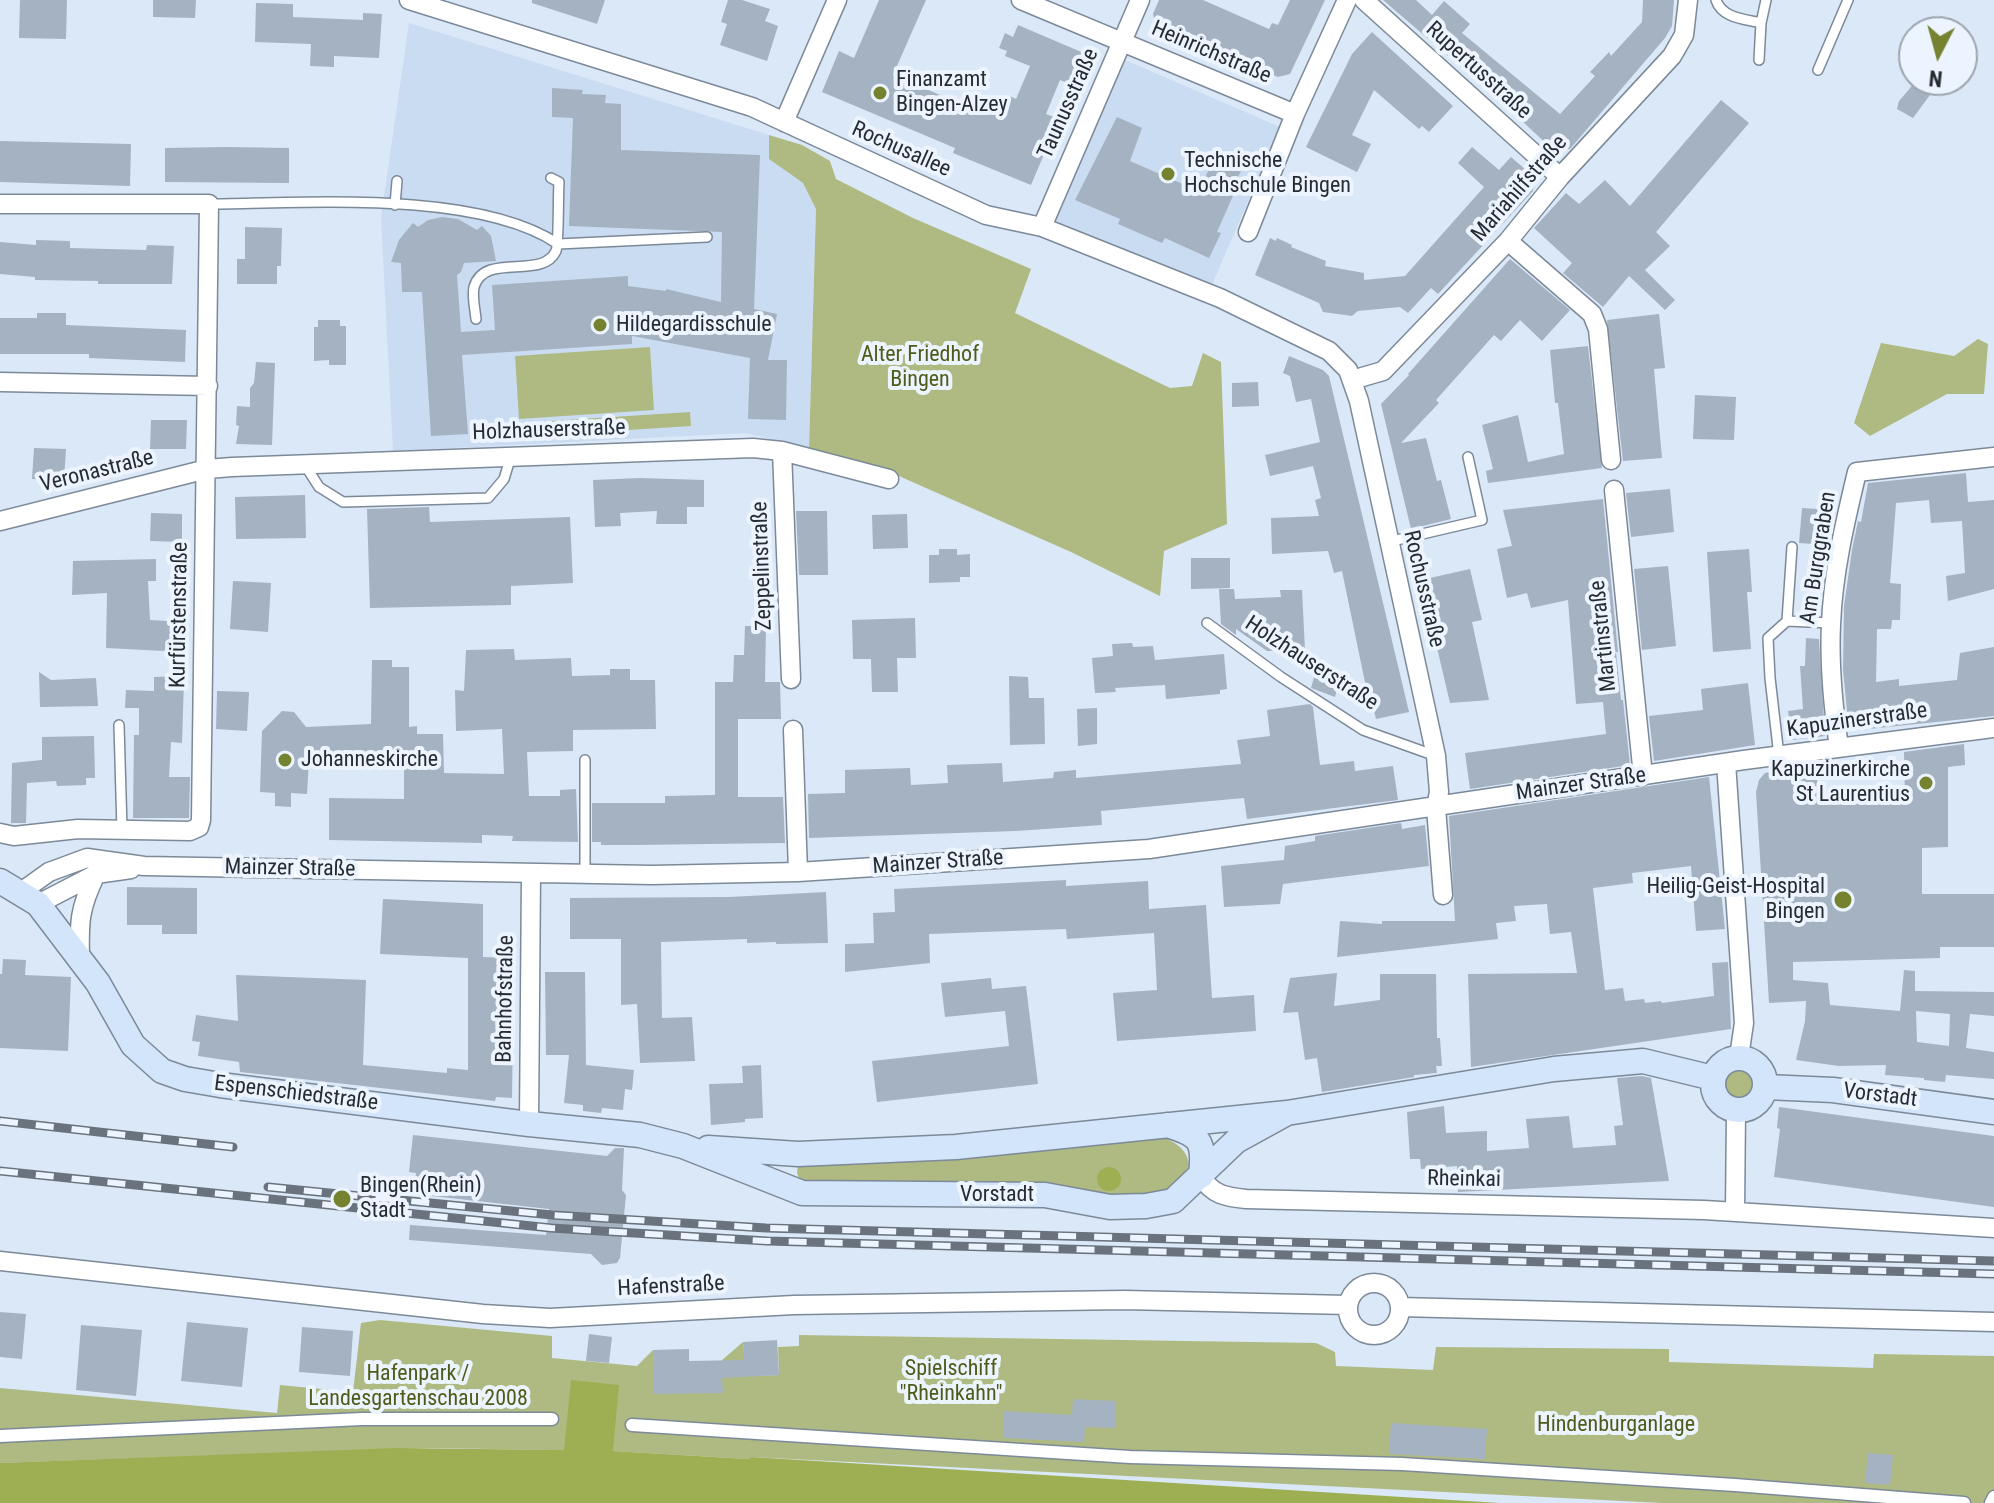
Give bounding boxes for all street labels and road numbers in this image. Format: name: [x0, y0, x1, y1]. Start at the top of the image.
street label: Heinrichstraße: [1147, 16, 1275, 90]
street label: Rupertusstraße: [1420, 17, 1536, 125]
street label: Taunusstraße: [1033, 45, 1105, 163]
street label: Rochusallee: [847, 116, 955, 184]
street label: Mariahilfstraße: [1467, 130, 1573, 248]
street label: Holzhauserstraße: [472, 415, 626, 447]
street label: Veronastraße: [38, 445, 156, 499]
street label: Am Burggraben: [1795, 490, 1843, 626]
street label: Zeppelinstraße: [748, 501, 778, 631]
street label: Rochusstraße: [1397, 528, 1449, 650]
street label: Kurfürstenstraße: [166, 542, 194, 688]
street label: Martinstraße: [1585, 579, 1623, 693]
street label: Holzhauserstraße: [1239, 611, 1383, 717]
street label: Kapuzinerstraße: [1785, 698, 1929, 744]
street label: Mainzer Straße: [1514, 763, 1648, 807]
street label: Mainzer Straße: [872, 845, 1004, 881]
street label: Mainzer Straße: [224, 855, 356, 883]
street label: Bahnhofstraße: [492, 935, 520, 1063]
street label: Espenschiedstraße: [212, 1071, 380, 1117]
street label: Vorstadt: [1842, 1078, 1918, 1114]
street label: Rheinkai: [1427, 1166, 1501, 1194]
street label: Vorstadt: [960, 1182, 1034, 1208]
street label: Hafenstraße: [617, 1271, 725, 1303]

